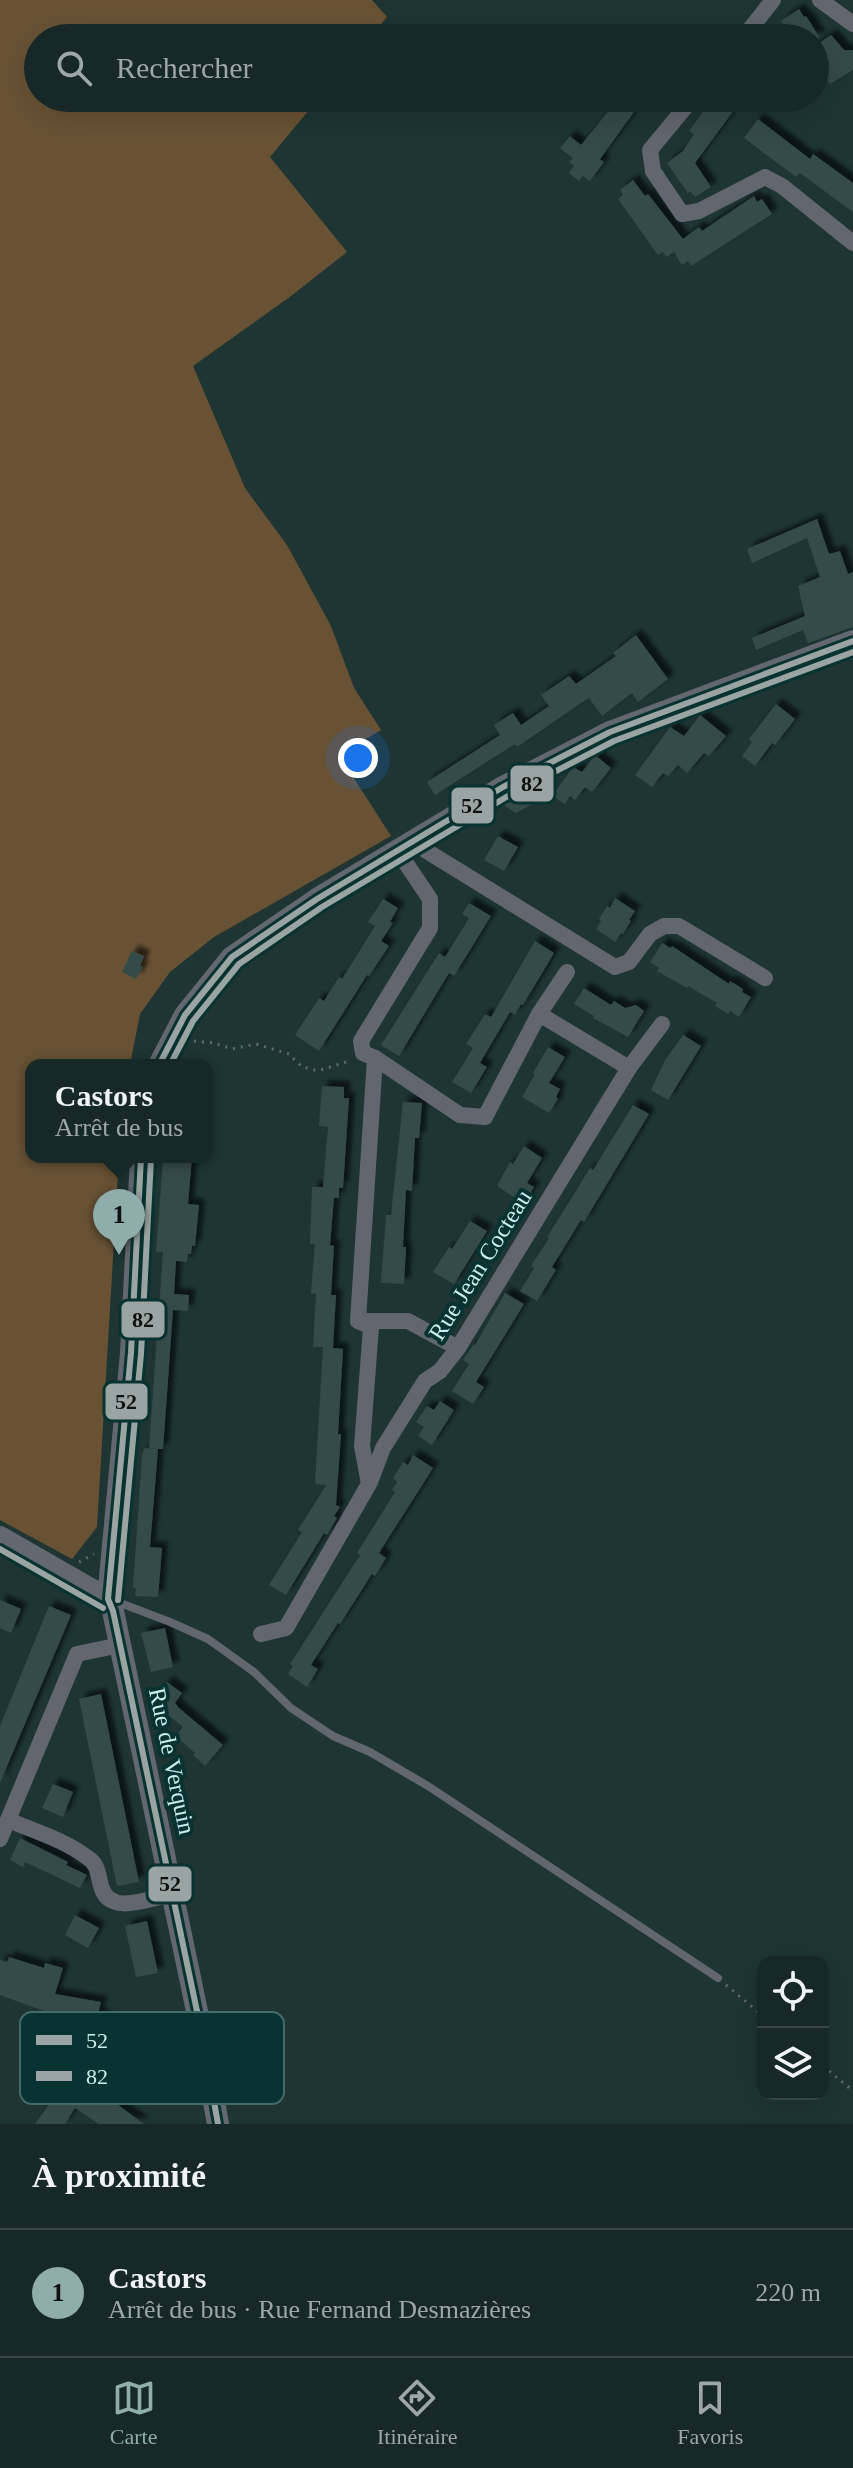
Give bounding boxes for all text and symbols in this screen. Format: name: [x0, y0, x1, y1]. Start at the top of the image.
search box: [24, 24, 829, 112]
icon: search: [52, 46, 96, 90]
text: Rechercher: [116, 51, 253, 84]
your location: [338, 738, 378, 778]
line badge: 82: [509, 764, 555, 803]
text: 82: [521, 771, 543, 796]
line badge: 52: [450, 786, 495, 825]
text: 52: [461, 793, 483, 818]
popup: [25, 1059, 213, 1163]
text: Castors: [55, 1079, 153, 1112]
text: Arrêt de bus: [55, 1113, 183, 1142]
street label: Rue Jean Cocteau: [423, 1185, 537, 1345]
pin: 1: [93, 1189, 145, 1255]
line badge: 82: [120, 1300, 166, 1339]
text: 82: [132, 1307, 154, 1332]
line badge: 52: [104, 1382, 149, 1421]
text: 52: [115, 1389, 137, 1414]
street label: Rue de Verquin: [144, 1685, 200, 1837]
line badge: 52: [147, 1865, 193, 1903]
text: 52: [159, 1871, 181, 1896]
map controls: [757, 1956, 829, 2100]
button: locate: [757, 1956, 829, 2028]
legend: [20, 2012, 284, 2104]
text: 52: [86, 2028, 108, 2053]
button: layers: [757, 2028, 829, 2100]
text: 82: [86, 2064, 108, 2089]
text: À proximité: [32, 2157, 206, 2194]
text: Castors: [108, 2261, 206, 2294]
text: 1: [52, 2278, 65, 2307]
text: 220 m: [755, 2278, 821, 2307]
text: Arrêt de bus · Rue Fernand Desmazières: [108, 2295, 531, 2324]
tab: Carte: [110, 2376, 157, 2450]
tab: Itinéraire: [377, 2376, 458, 2450]
tab: Favoris: [677, 2376, 743, 2450]

